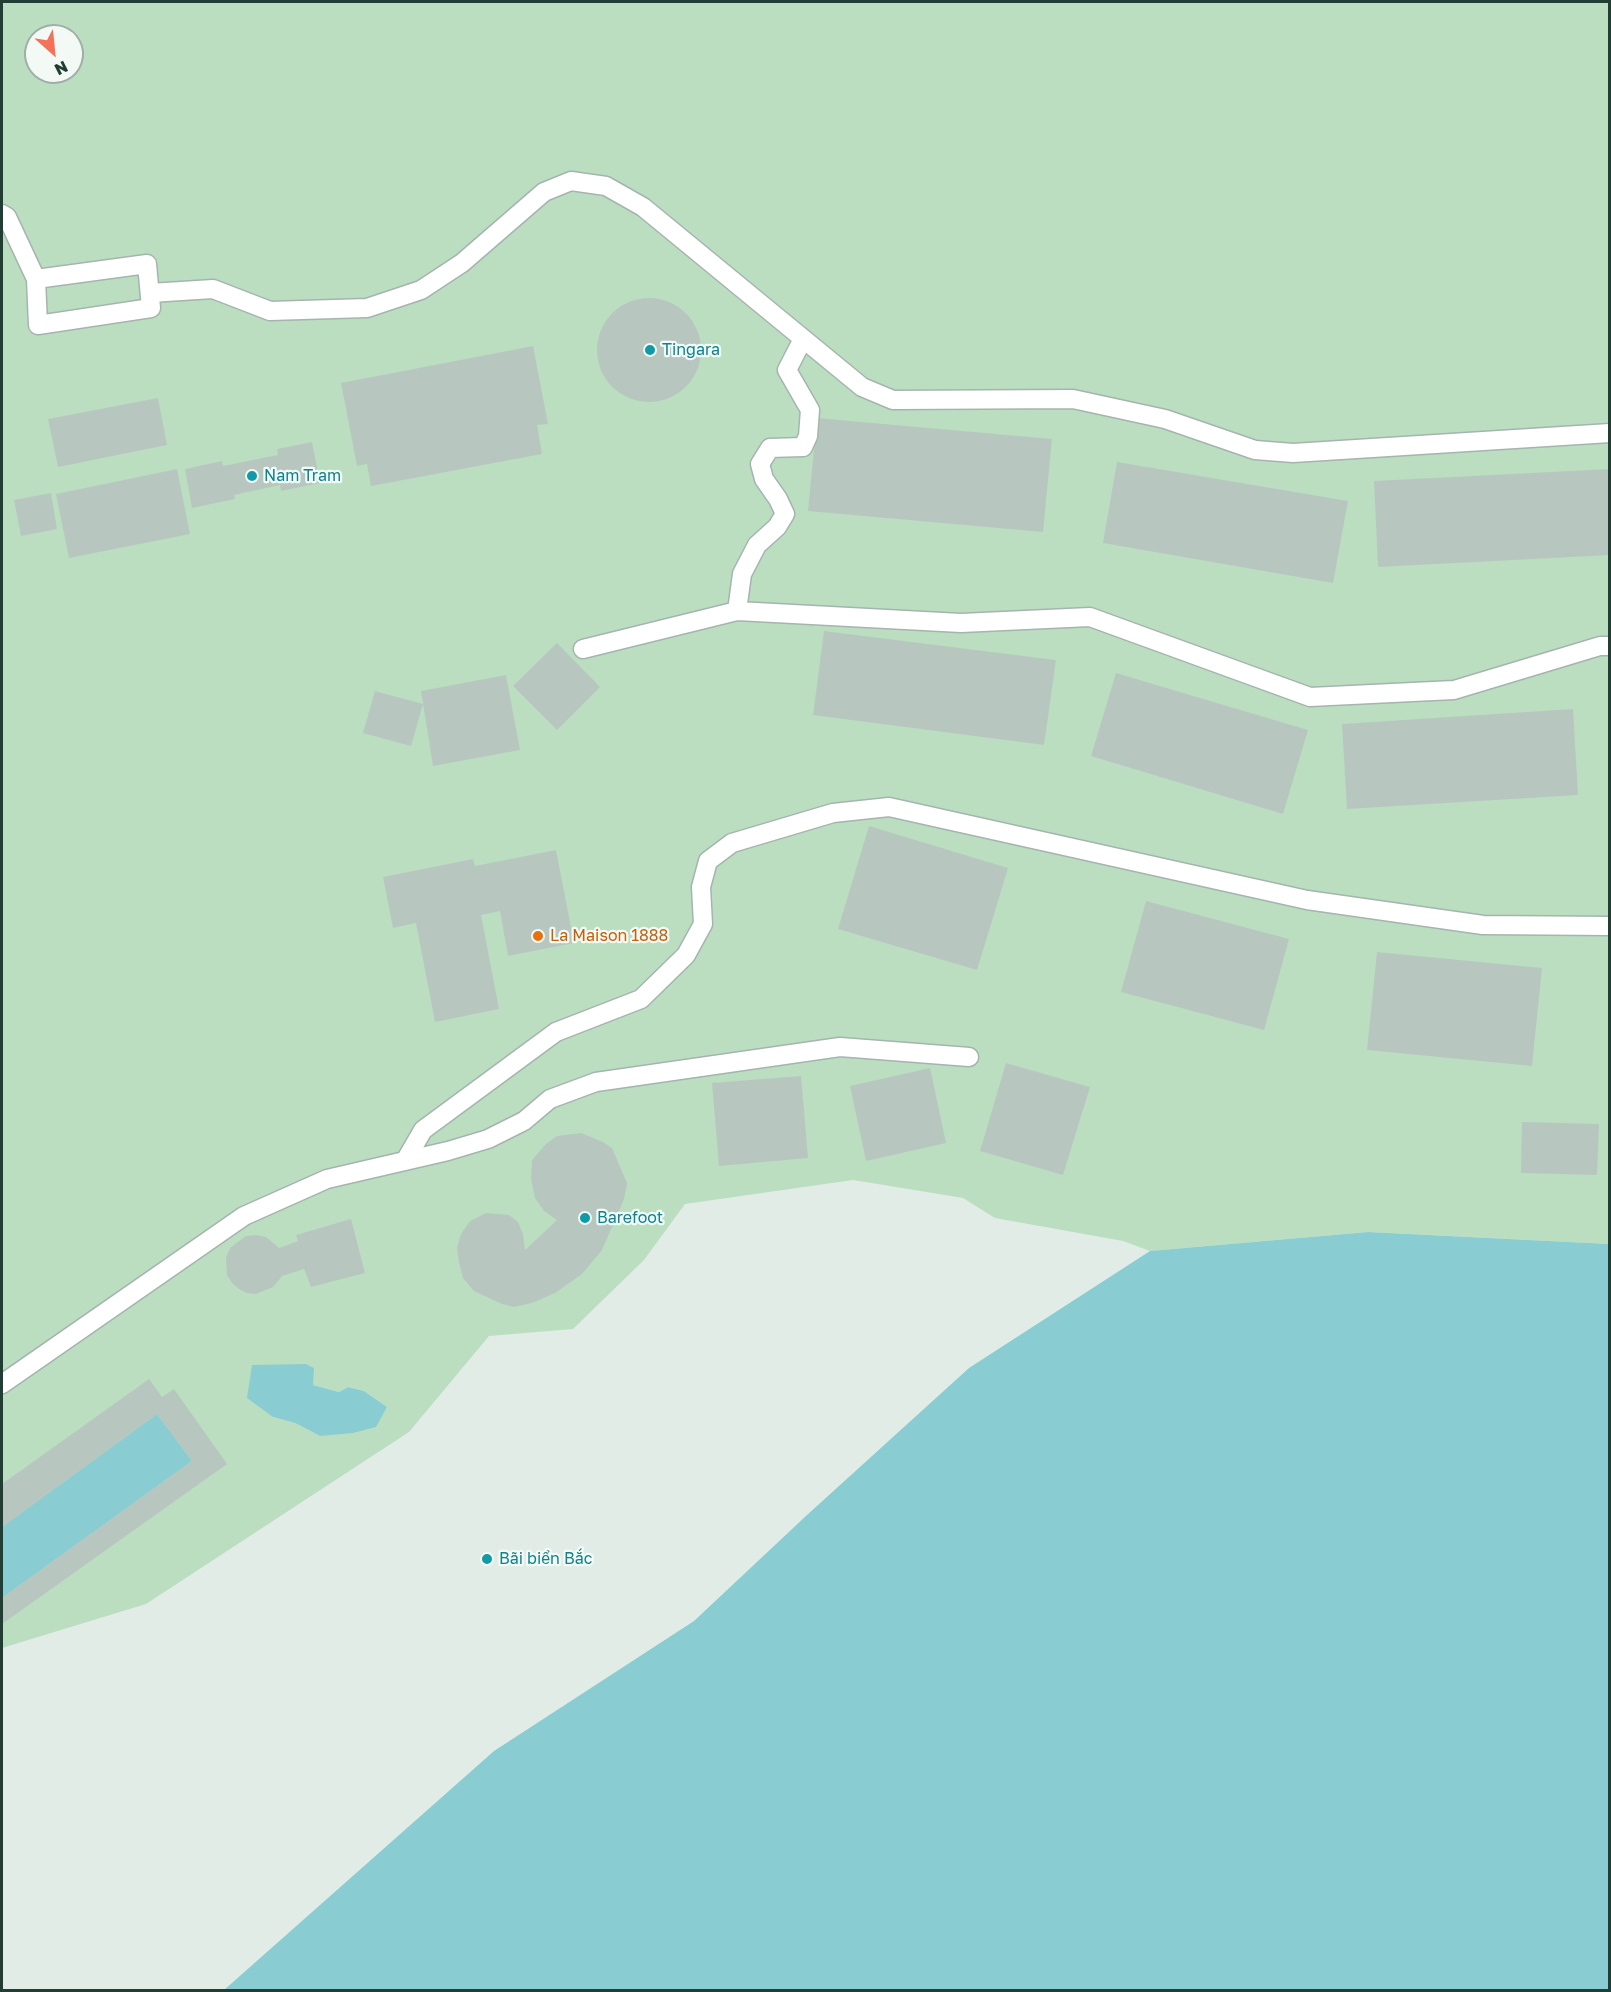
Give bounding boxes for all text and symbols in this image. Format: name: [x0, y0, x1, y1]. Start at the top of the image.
north arrow: [24, 24, 84, 84]
text: N: [51, 57, 71, 80]
place label: Tingara: [662, 340, 720, 360]
marker: Tingara: [643, 343, 657, 357]
place label: Nam Tram: [264, 466, 341, 486]
marker: Nam Tram: [245, 469, 259, 483]
place label: La Maison 1888: [550, 926, 668, 946]
marker: La Maison 1888: [531, 929, 545, 943]
place label: Barefoot: [597, 1208, 663, 1228]
marker: Barefoot: [578, 1211, 592, 1225]
place label: Bãi biển Bắc: [499, 1549, 592, 1569]
marker: Bãi biển Bắc: [480, 1552, 494, 1566]

